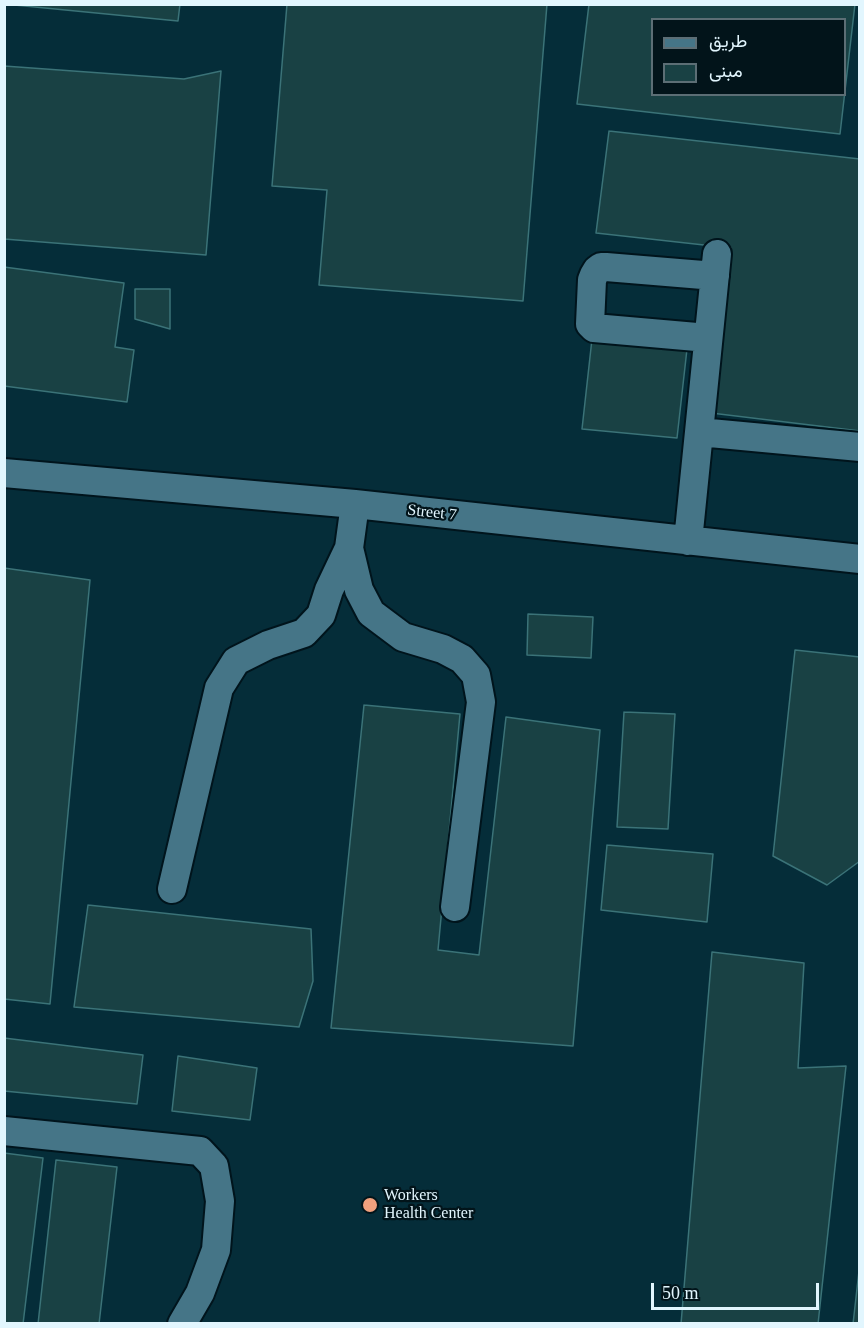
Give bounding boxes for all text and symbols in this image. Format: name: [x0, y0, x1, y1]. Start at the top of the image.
legend: [651, 18, 846, 96]
text: طريق: [709, 31, 747, 51]
text: مبنى: [709, 61, 743, 81]
street label: Street 7: [406, 501, 458, 525]
place label: Workers Health Center: [384, 1186, 473, 1224]
marker: Workers Health Center: [361, 1196, 379, 1214]
scale bar: [654, 1271, 822, 1309]
text: 50 m: [662, 1283, 699, 1303]

